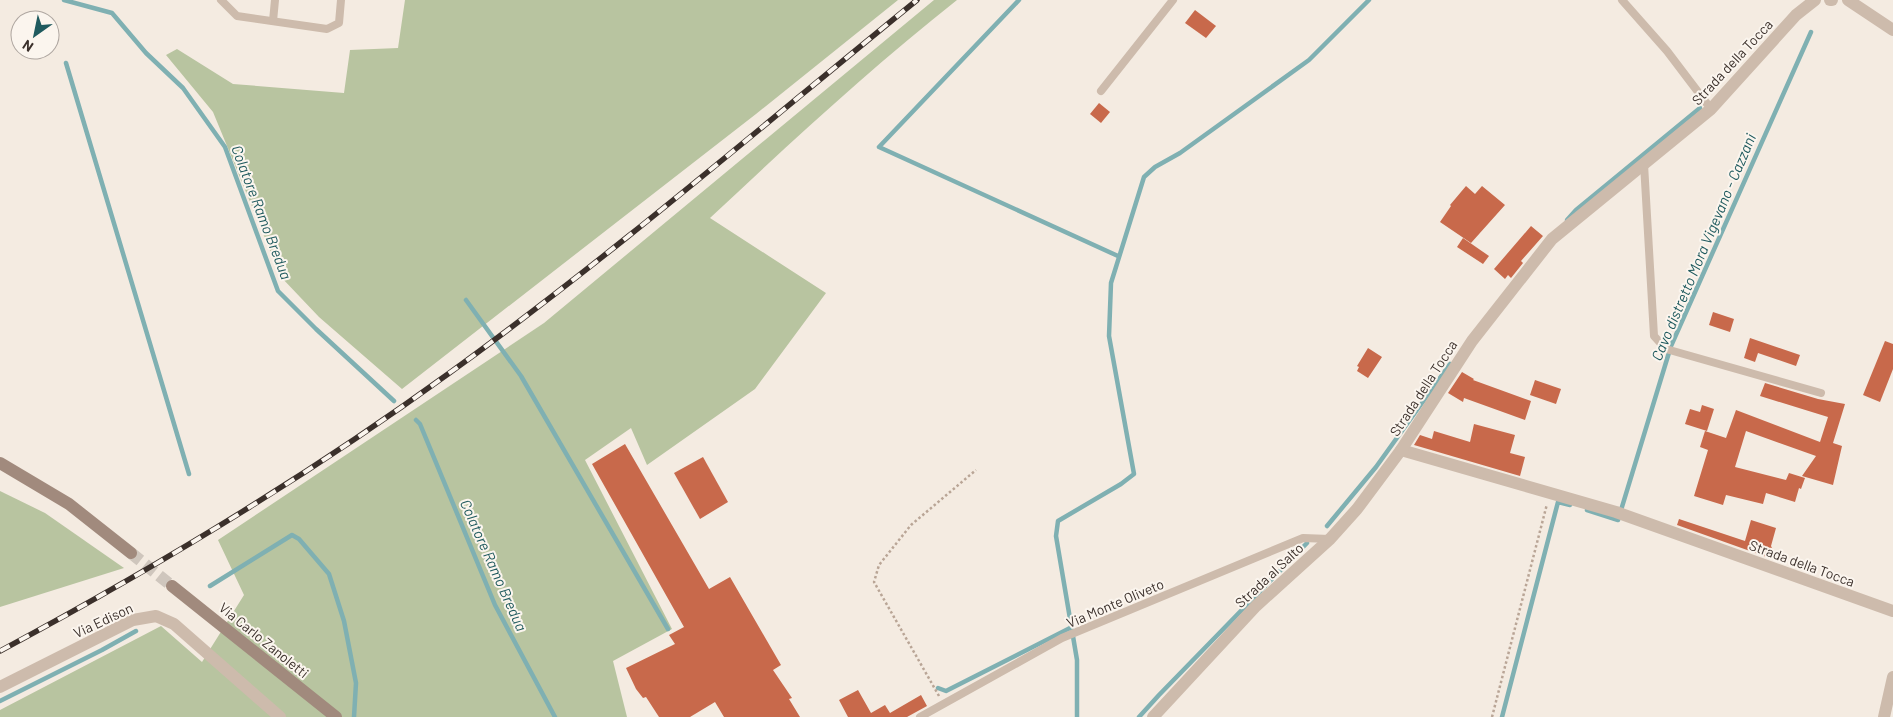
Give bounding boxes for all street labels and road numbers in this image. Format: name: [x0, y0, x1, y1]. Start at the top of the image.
street label: Strada della Tocca: [1688, 16, 1776, 108]
street label: Strada della Tocca: [1386, 337, 1460, 439]
street label: Strada della Tocca: [1747, 536, 1857, 590]
street label: Strada al Salto: [1231, 539, 1307, 611]
street label: Via Monte Oliveto: [1064, 575, 1166, 631]
street label: Via Edison: [71, 599, 135, 641]
street label: Via Carlo Zanoletti: [216, 599, 312, 681]

